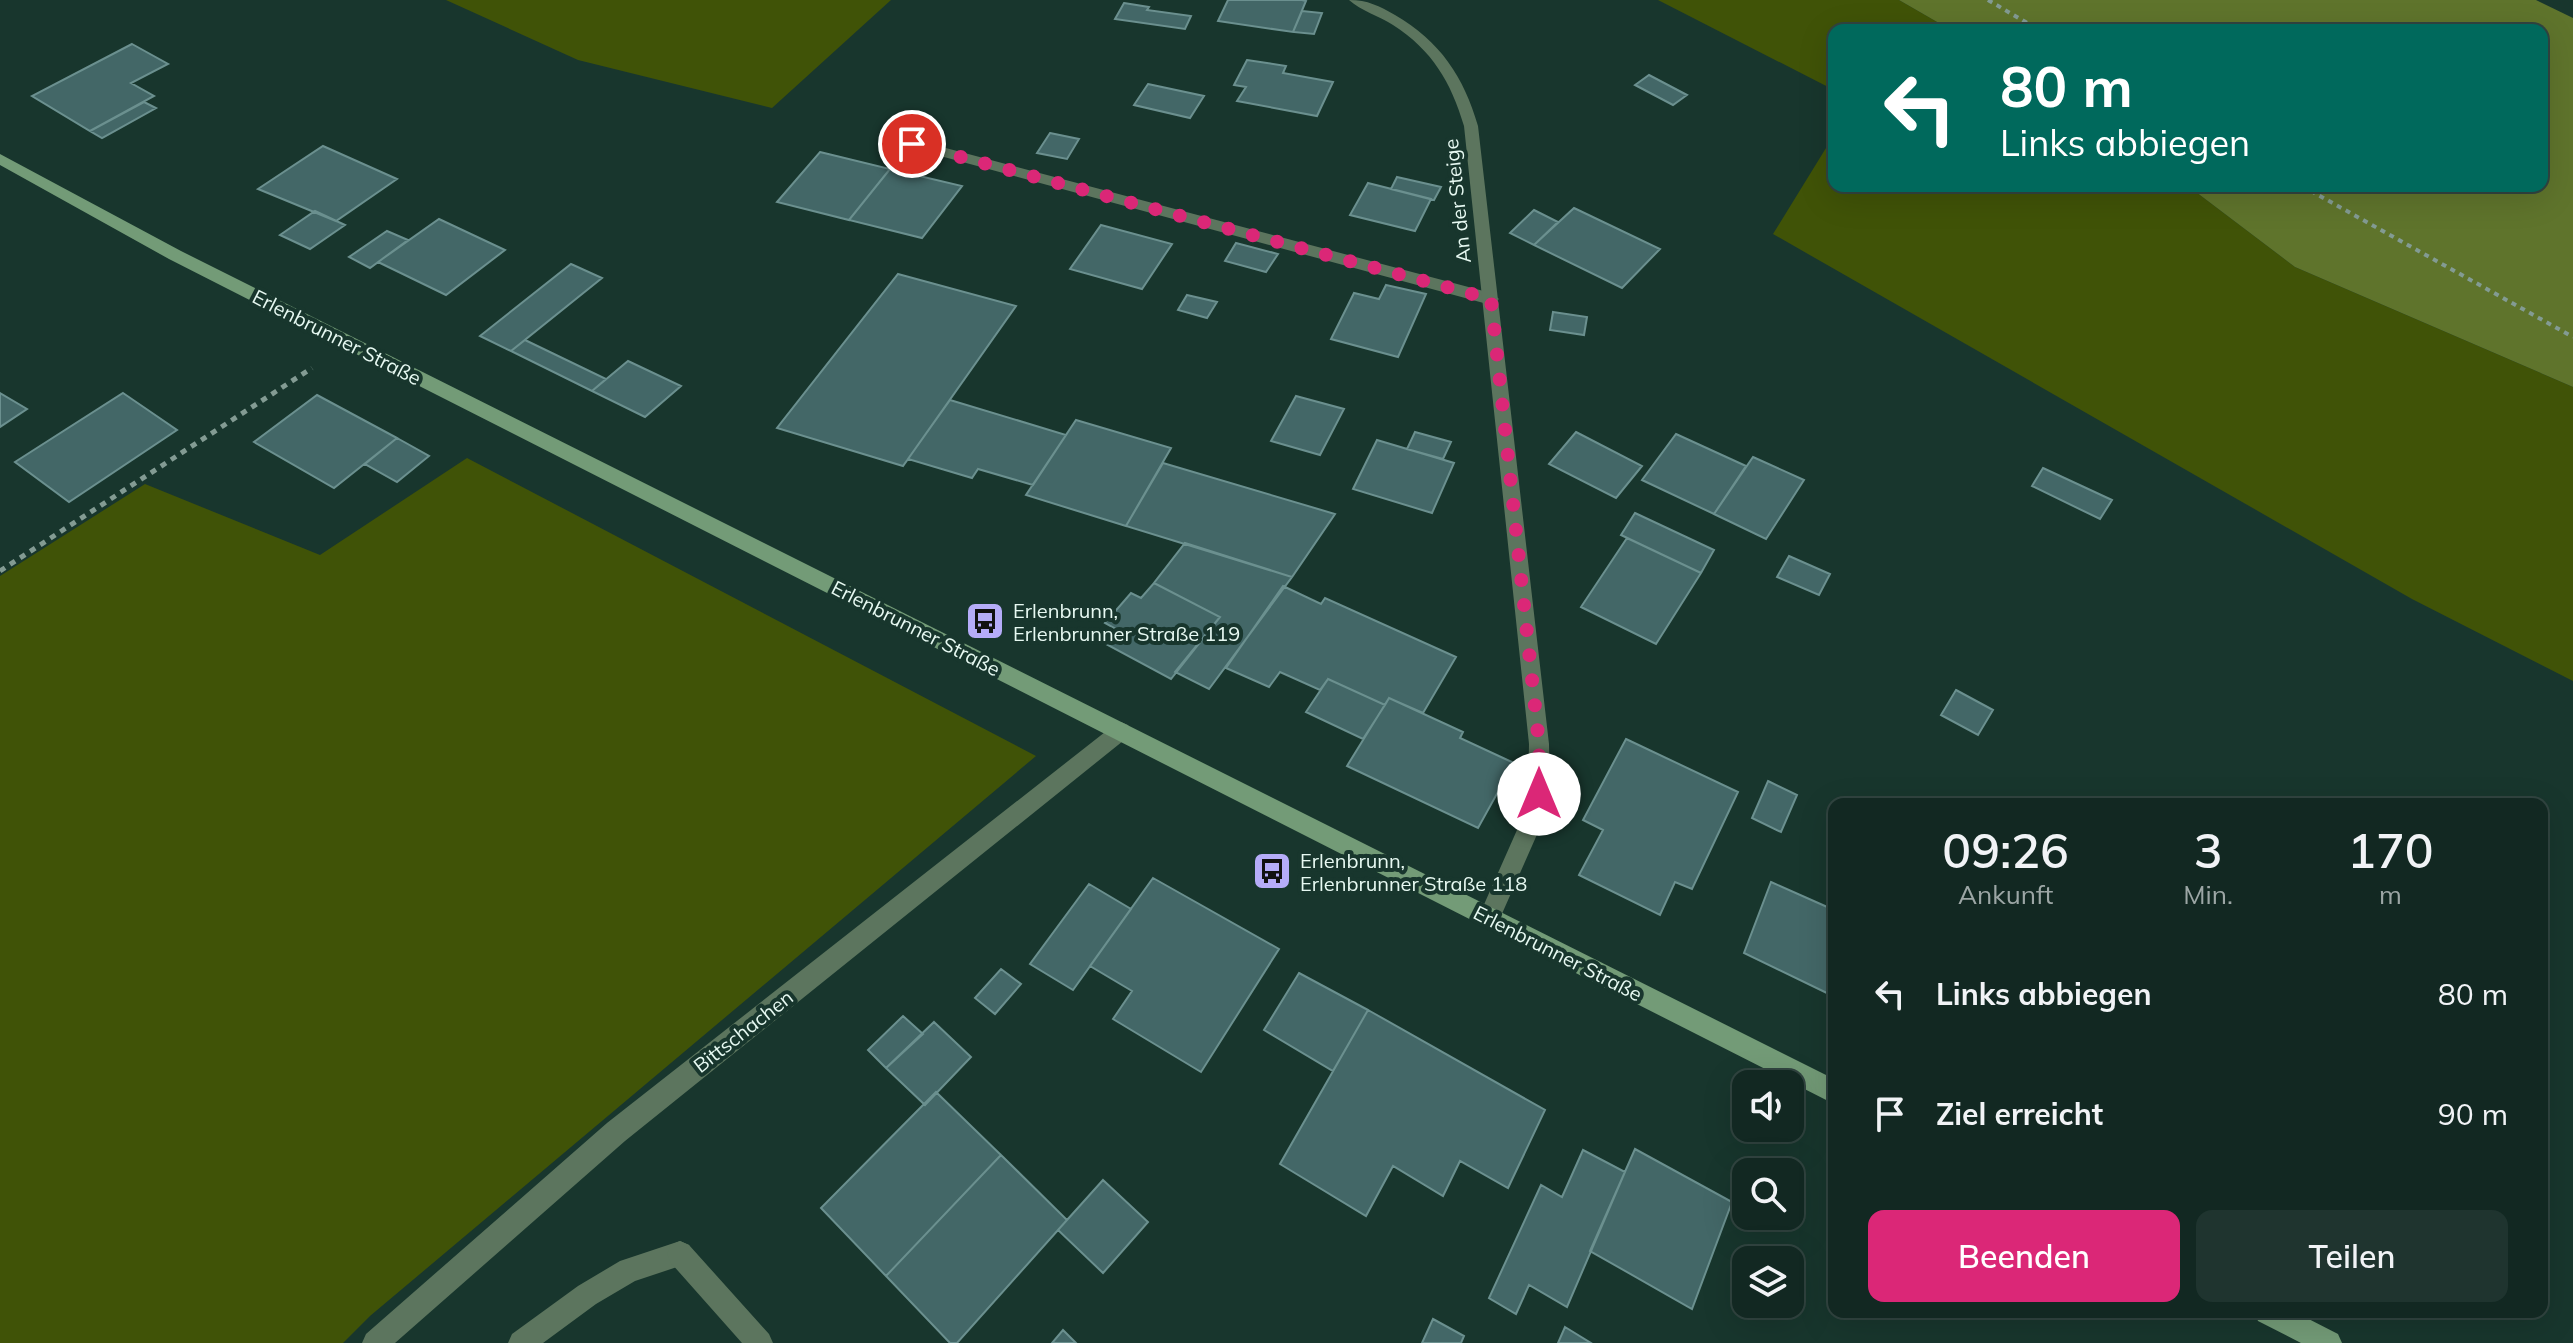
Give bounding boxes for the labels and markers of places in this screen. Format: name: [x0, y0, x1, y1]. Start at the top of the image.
pin: [878, 110, 946, 178]
place label: Erlenbrunn, Erlenbrunner Straße 119: [1013, 598, 1240, 646]
bus stop icon: Erlenbrunn, Erlenbrunner Straße 119: [964, 600, 1006, 642]
place label: Erlenbrunn, Erlenbrunner Straße 118: [1300, 848, 1527, 896]
bus stop icon: Erlenbrunn, Erlenbrunner Straße 118: [1251, 850, 1293, 892]

